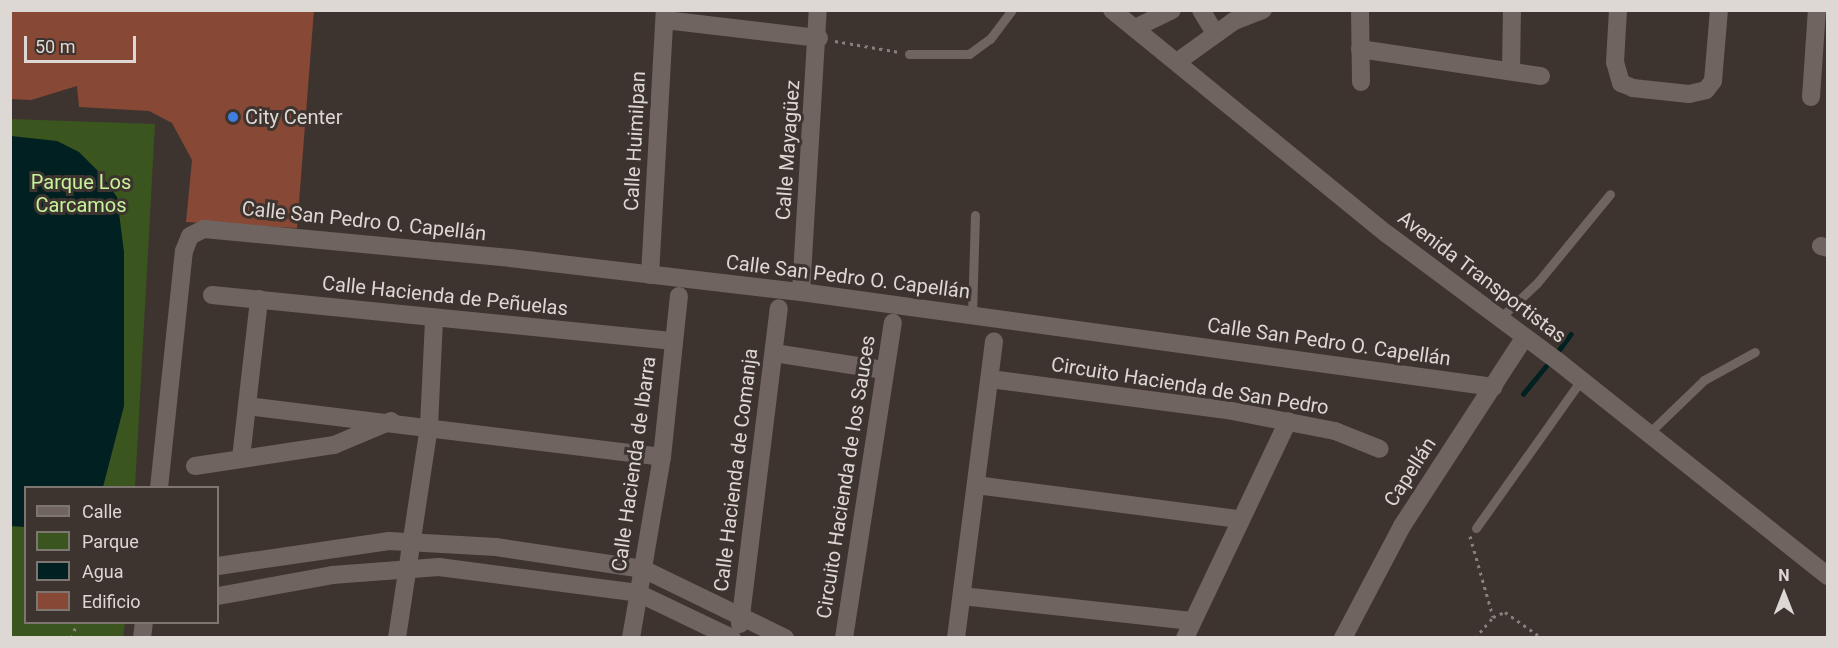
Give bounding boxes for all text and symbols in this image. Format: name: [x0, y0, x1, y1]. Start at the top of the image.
scale bar: [27, 24, 140, 62]
text: 50 m: [35, 36, 75, 57]
street label: Calle Huimilpan: [619, 71, 651, 211]
street label: Calle Mayagüez: [771, 79, 805, 221]
place label: City Center: [245, 105, 342, 129]
marker: City Center: [226, 110, 240, 124]
park label: Parque Los Carcamos: [31, 170, 131, 217]
street label: Calle San Pedro O. Capellán: [241, 196, 487, 246]
street label: Avenida Transportistas: [1393, 206, 1571, 348]
street label: Calle San Pedro O. Capellán: [725, 250, 971, 304]
street label: Calle Hacienda de Peñuelas: [321, 271, 569, 321]
street label: Calle San Pedro O. Capellán: [1206, 313, 1452, 371]
street label: Circuito Hacienda de los Sauces: [812, 334, 880, 620]
street label: Calle Hacienda de Comanja: [709, 347, 763, 593]
street label: Circuito Hacienda de San Pedro: [1049, 352, 1331, 420]
street label: Calle Hacienda de Ibarra: [607, 355, 661, 573]
street label: Capellán: [1379, 433, 1441, 511]
legend: [24, 486, 219, 624]
text: Calle: [82, 501, 122, 522]
text: Parque: [82, 531, 139, 552]
text: Agua: [82, 561, 124, 582]
north arrow: [1754, 564, 1814, 624]
text: N: [1778, 566, 1790, 585]
text: Edificio: [82, 591, 141, 612]

